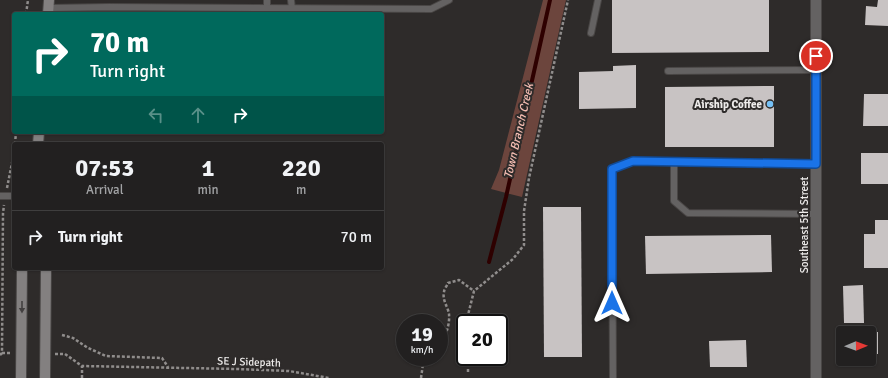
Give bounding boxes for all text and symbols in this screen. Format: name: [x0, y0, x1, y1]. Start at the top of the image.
text: 70 m: [90, 26, 149, 60]
icon: right: [24, 28, 76, 80]
pin: [799, 39, 833, 73]
icon: arrive: [805, 45, 827, 67]
text: Turn right: [90, 60, 165, 82]
water label: Town Branch Creek: [501, 81, 537, 180]
place label: Airship Coffee: [694, 98, 763, 111]
marker: Airship Coffee: [765, 99, 775, 109]
icon: left: [145, 104, 167, 126]
icon: ahead: [187, 104, 209, 126]
icon: right: [229, 104, 251, 126]
text: 07:53: [75, 153, 134, 183]
text: 1: [202, 153, 214, 183]
text: 220: [282, 153, 321, 183]
street label: Southeast 5th Street: [798, 176, 811, 273]
text: Arrival: [86, 182, 123, 198]
text: min: [198, 182, 219, 198]
text: m: [296, 182, 306, 198]
icon: right: [24, 226, 46, 248]
text: Turn right: [58, 228, 123, 246]
text: 70 m: [341, 228, 372, 246]
position arrow: [591, 282, 633, 324]
one-way arrow: [19, 301, 25, 314]
speed limit sign: 20: [456, 314, 508, 366]
text: 19: [411, 322, 433, 347]
north arrow: [836, 326, 876, 366]
map controls: [836, 326, 876, 366]
text: km/h: [411, 344, 433, 356]
street label: SE J Sidepath: [217, 354, 281, 370]

